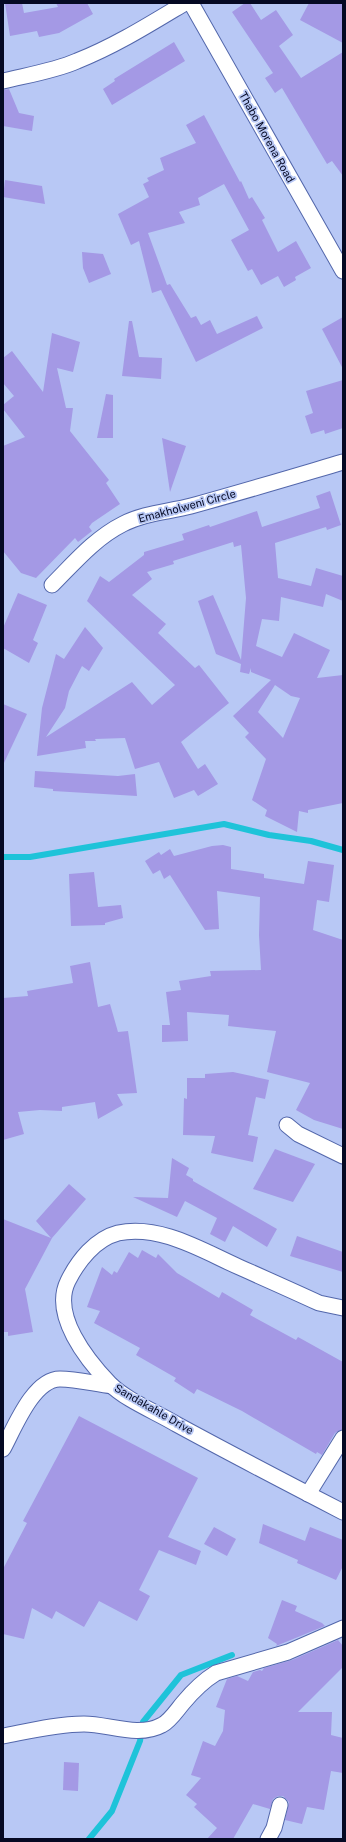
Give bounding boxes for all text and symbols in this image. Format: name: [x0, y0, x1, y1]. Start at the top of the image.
street label: Thabo Morena Road: [237, 90, 297, 184]
street label: Emakholweni Circle: [137, 487, 237, 525]
street label: Sandakahle Drive: [112, 1382, 196, 1436]

